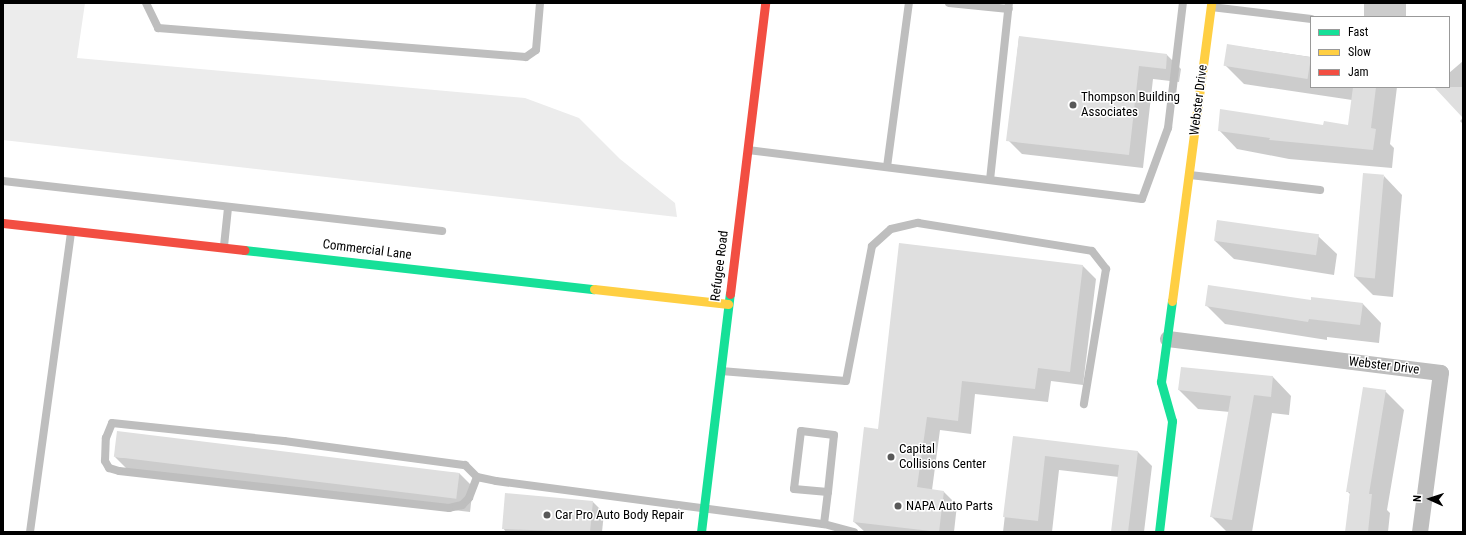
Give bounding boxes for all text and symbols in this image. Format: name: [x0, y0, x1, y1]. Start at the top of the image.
legend: [1310, 16, 1450, 88]
text: Fast: [1348, 25, 1368, 39]
text: Slow: [1348, 45, 1371, 59]
street label: Webster Drive: [1187, 64, 1211, 136]
text: Jam: [1348, 65, 1369, 79]
place label: Thompson Building Associates: [1081, 90, 1180, 121]
marker: Thompson Building Associates: [1068, 100, 1078, 110]
street label: Refugee Road: [708, 230, 732, 302]
street label: Commercial Lane: [322, 237, 412, 263]
street label: Webster Drive: [1348, 354, 1420, 378]
place label: Capital Collisions Center: [899, 442, 986, 473]
marker: Capital Collisions Center: [886, 452, 896, 462]
north arrow: [1410, 479, 1450, 519]
text: N: [1411, 495, 1424, 502]
place label: NAPA Auto Parts: [906, 498, 993, 514]
marker: NAPA Auto Parts: [893, 501, 903, 511]
place label: Car Pro Auto Body Repair: [555, 507, 684, 523]
marker: Car Pro Auto Body Repair: [542, 510, 552, 520]

